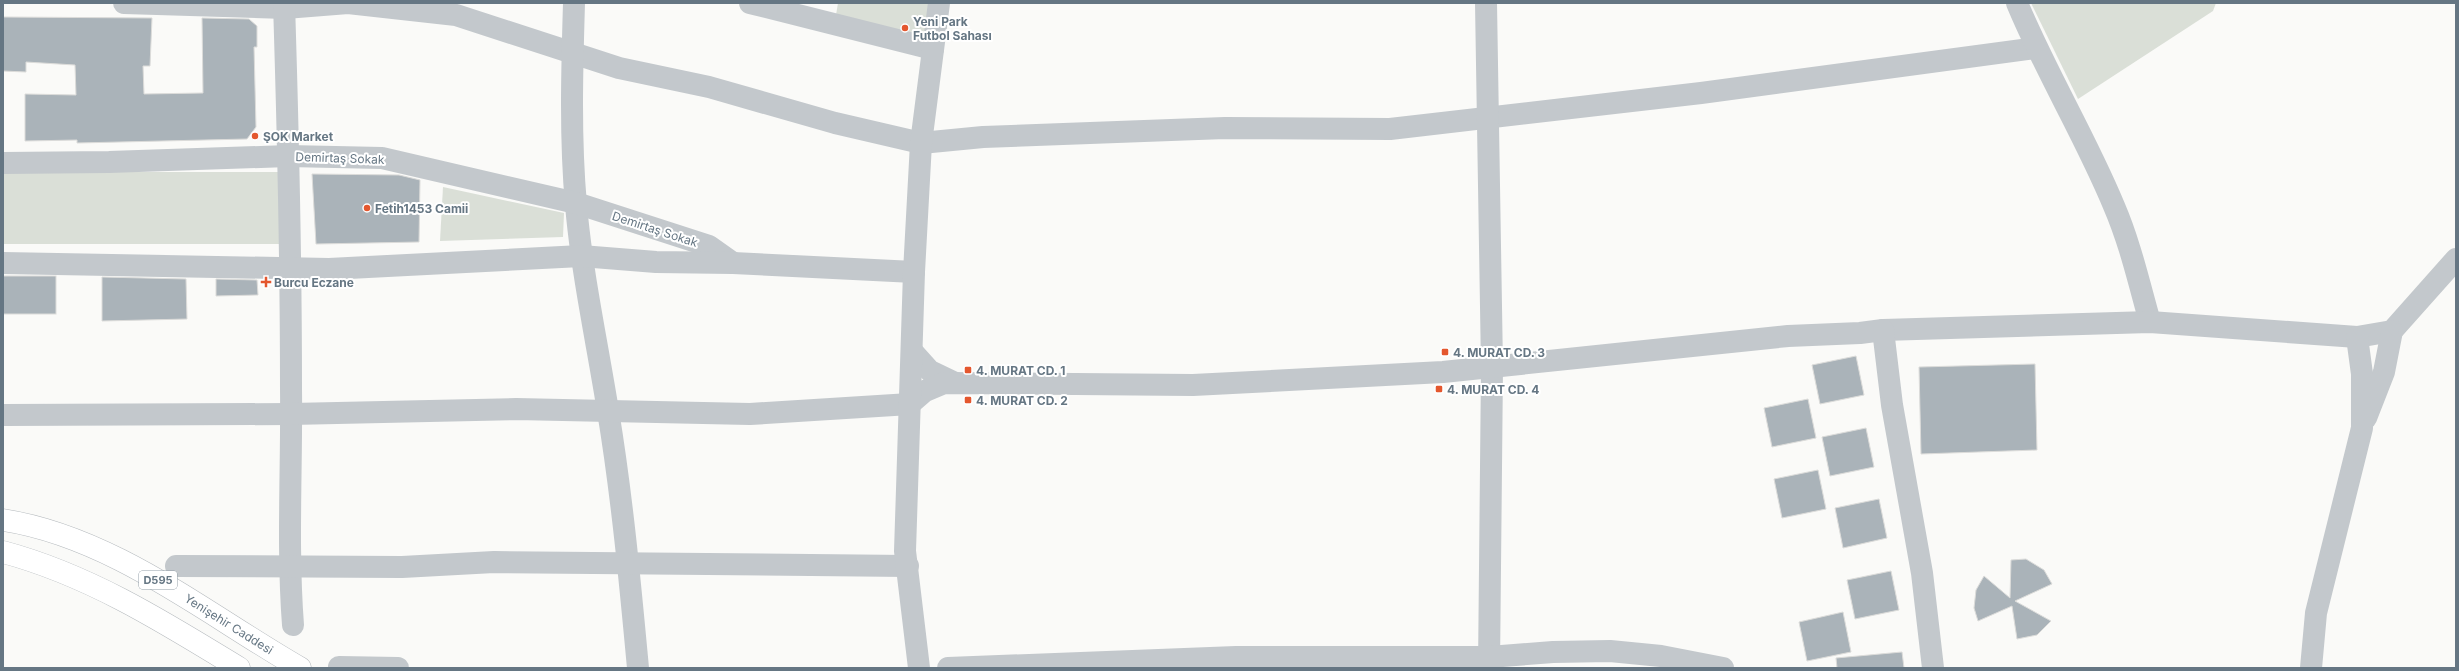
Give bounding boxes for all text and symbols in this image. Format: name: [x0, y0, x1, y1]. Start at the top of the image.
place label: Yeni Park Futbol Sahası: [913, 14, 992, 43]
marker: Yeni Park Futbol Sahası: [900, 23, 910, 33]
place label: ŞOK Market: [263, 129, 334, 144]
marker: ŞOK Market: [250, 131, 260, 141]
street label: Demirtaş Sokak: [295, 149, 385, 167]
place label: Fetih1453 Camii: [375, 201, 468, 216]
marker: Fetih1453 Camii: [362, 203, 372, 213]
street label: Demirtaş Sokak: [610, 208, 700, 250]
place label: Burcu Eczane: [274, 275, 354, 290]
marker: Burcu Eczane: [261, 277, 271, 287]
place label: 4. MURAT CD. 3: [1453, 345, 1545, 360]
marker: 4. MURAT CD. 3: [1440, 347, 1450, 357]
place label: 4. MURAT CD. 1: [976, 363, 1065, 378]
marker: 4. MURAT CD. 1: [963, 365, 973, 375]
place label: 4. MURAT CD. 4: [1447, 382, 1539, 397]
marker: 4. MURAT CD. 4: [1434, 384, 1444, 394]
place label: 4. MURAT CD. 2: [976, 393, 1068, 408]
marker: 4. MURAT CD. 2: [963, 395, 973, 405]
road number: D595: [139, 571, 177, 589]
street label: Yenişehir Caddesi: [182, 591, 276, 657]

